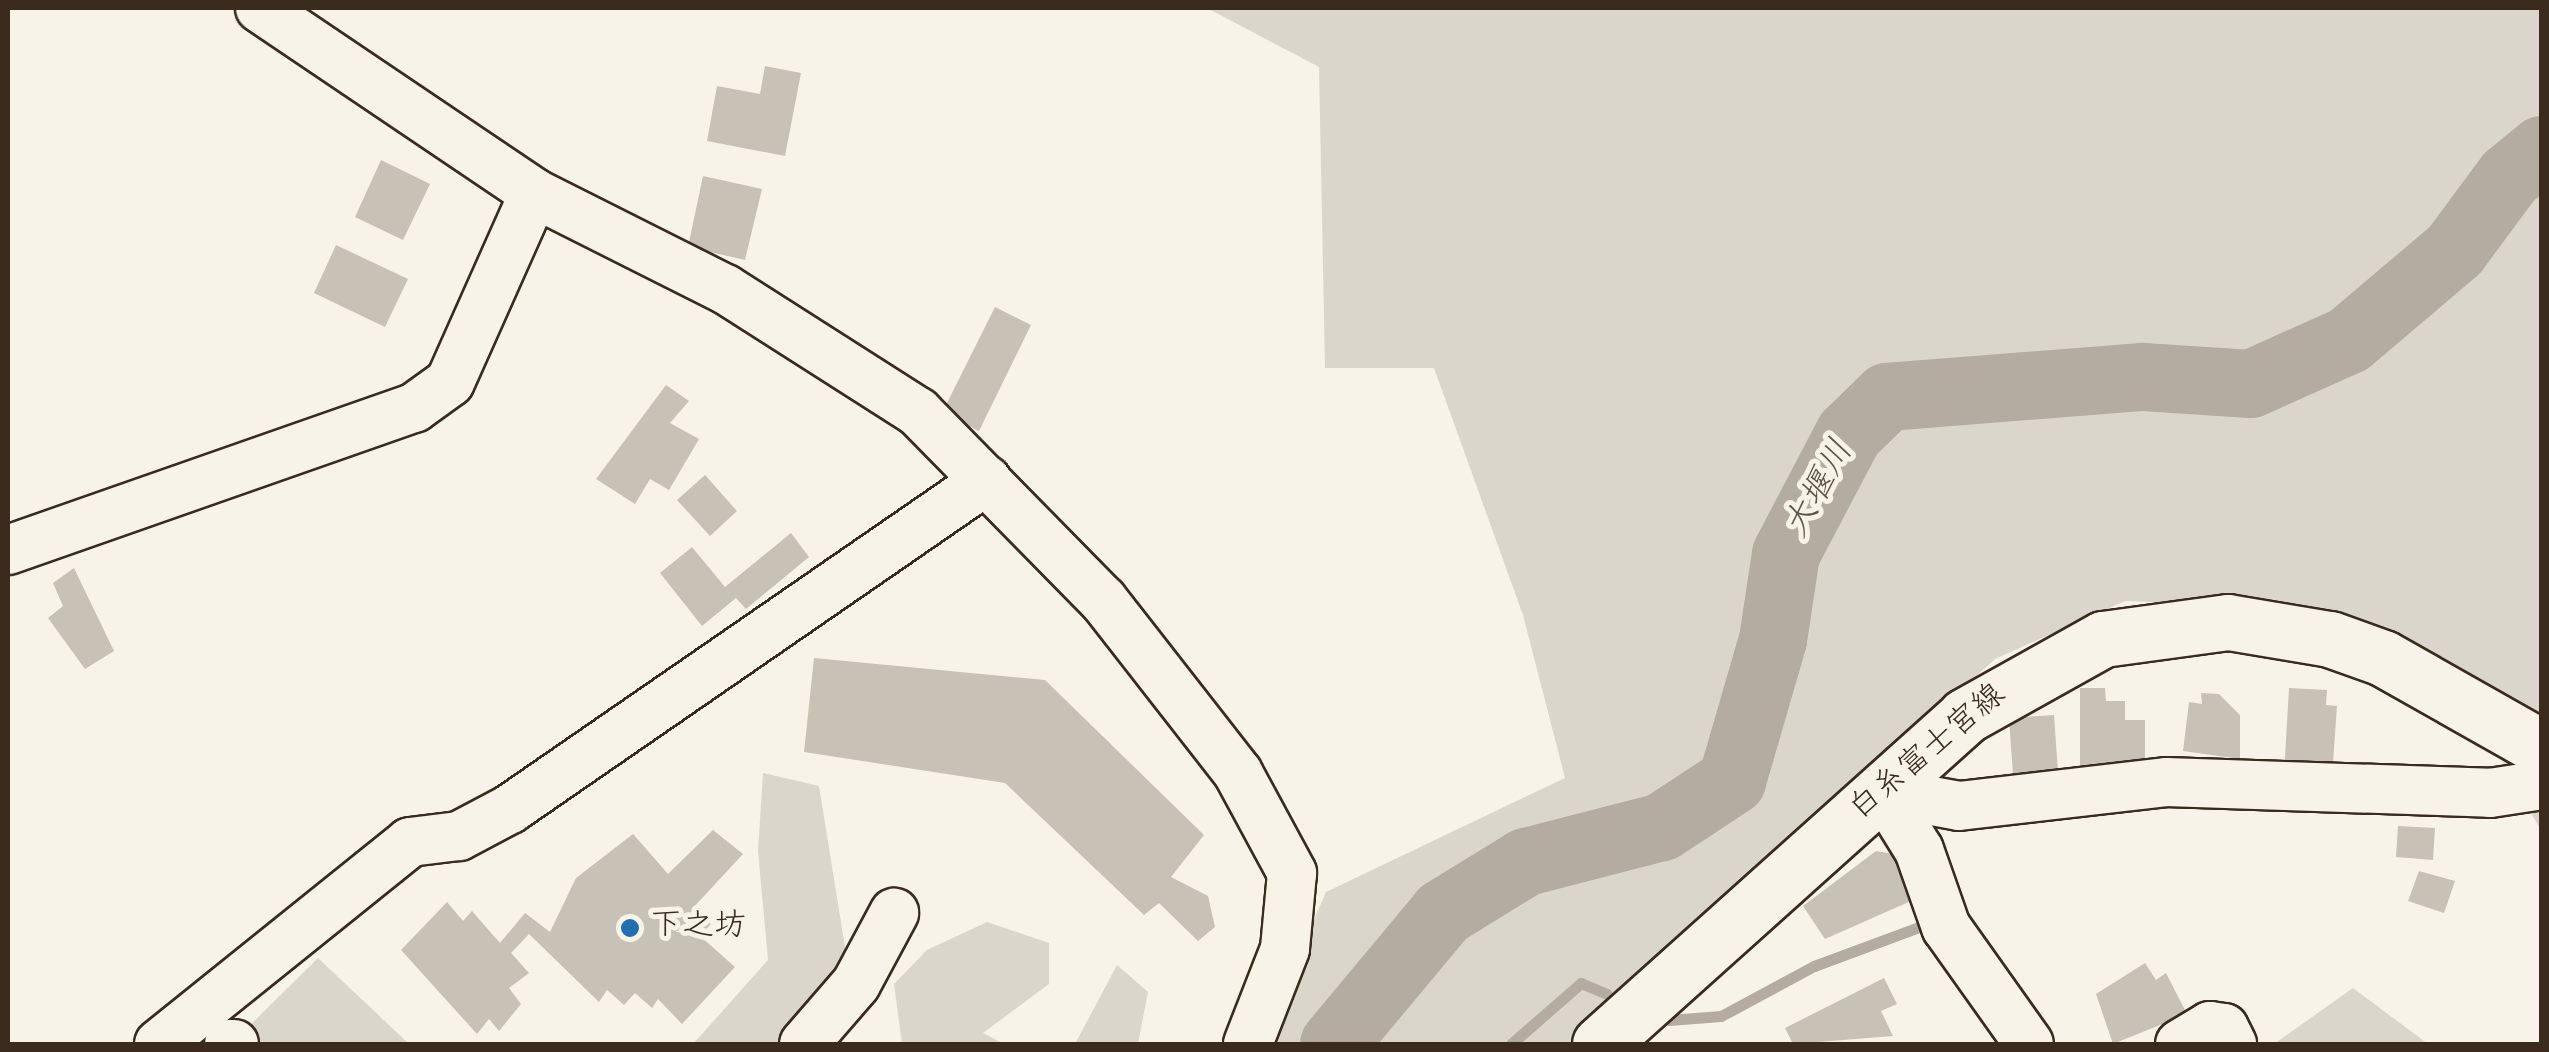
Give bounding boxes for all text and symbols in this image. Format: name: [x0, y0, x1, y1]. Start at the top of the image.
water label: 大堰川: [1777, 434, 1865, 546]
street label: 白糸富士宮線: [1843, 678, 2015, 830]
place label: 下之坊: [650, 909, 746, 947]
marker: 下之坊: [619, 917, 641, 939]

